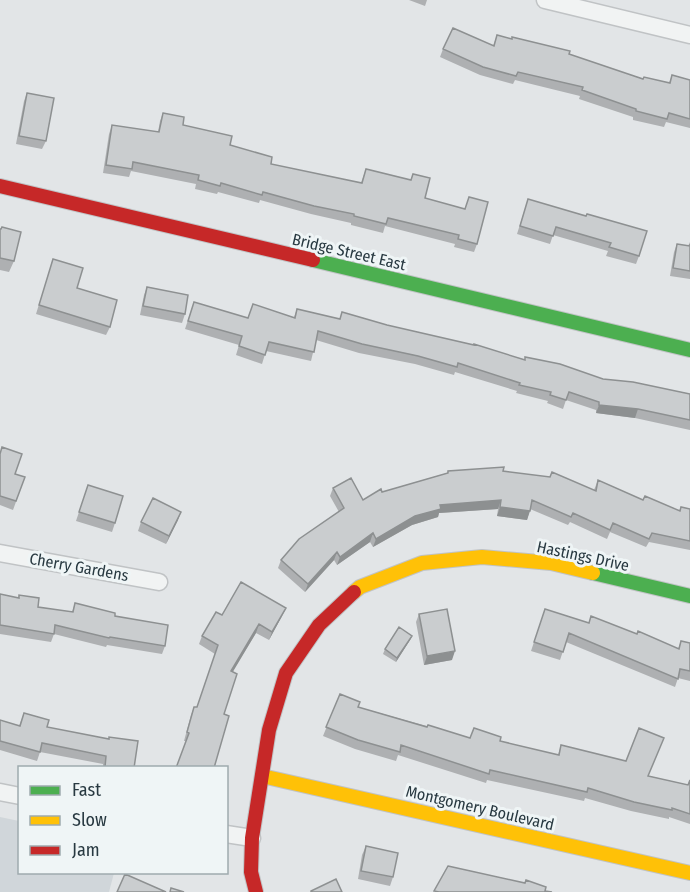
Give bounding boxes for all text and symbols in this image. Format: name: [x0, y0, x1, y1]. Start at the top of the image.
street label: Bridge Street East: [290, 230, 408, 274]
street label: Hastings Drive: [535, 537, 631, 575]
street label: Cherry Gardens: [28, 549, 130, 585]
legend: [18, 766, 228, 874]
text: Fast: [72, 779, 101, 801]
street label: Montgomery Boulevard: [404, 782, 556, 834]
text: Slow: [72, 809, 107, 831]
text: Jam: [72, 839, 100, 861]

